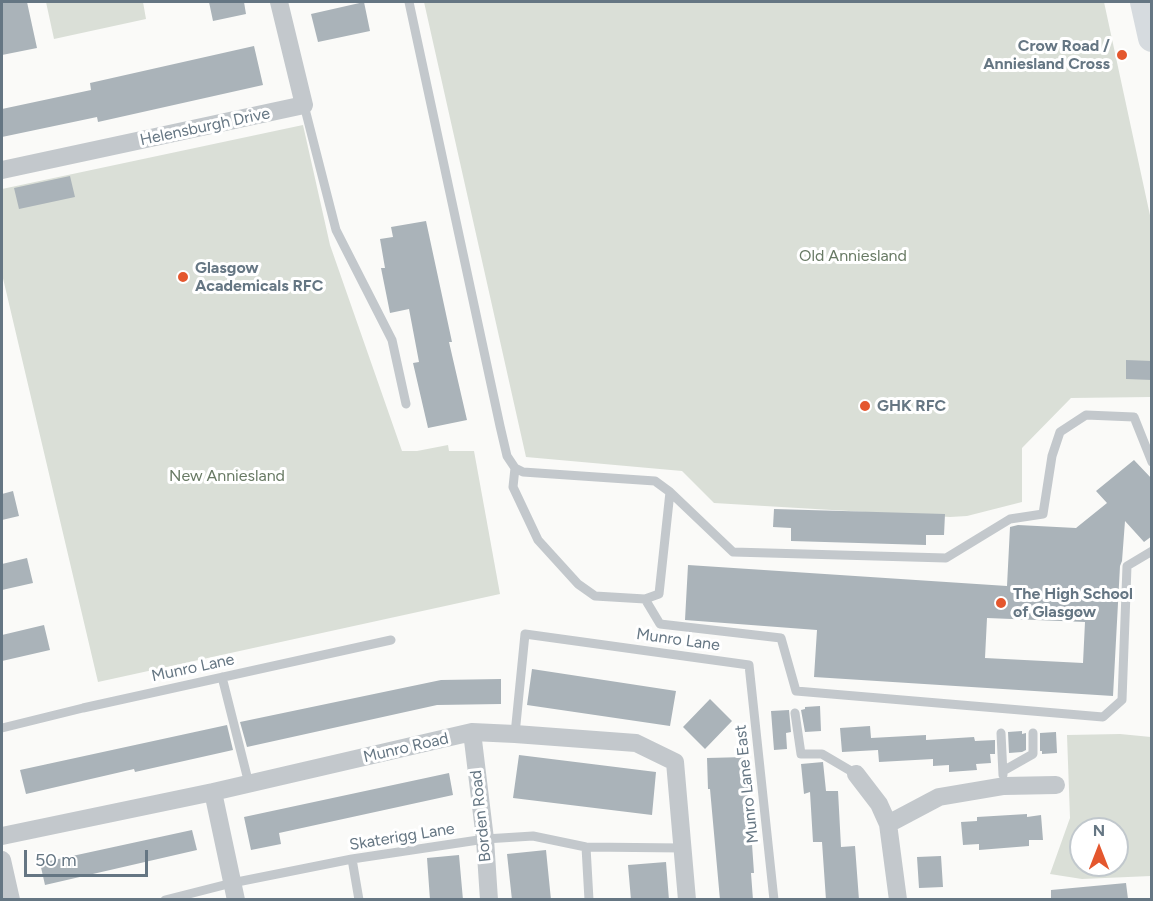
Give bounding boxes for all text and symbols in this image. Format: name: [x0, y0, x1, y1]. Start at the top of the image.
place label: Crow Road / Anniesland Cross: [983, 36, 1110, 74]
marker: Crow Road / Anniesland Cross: [1115, 48, 1129, 62]
street label: Helensburgh Drive: [138, 104, 272, 150]
park label: Old Anniesland: [799, 246, 907, 266]
place label: Glasgow Academicals RFC: [195, 258, 323, 296]
marker: Glasgow Academicals RFC: [176, 270, 190, 284]
place label: GHK RFC: [877, 396, 946, 416]
marker: GHK RFC: [858, 399, 872, 413]
park label: New Anniesland: [169, 466, 285, 486]
place label: The High School of Glasgow: [1013, 584, 1133, 622]
marker: The High School of Glasgow: [994, 596, 1008, 610]
street label: Munro Lane: [635, 625, 721, 655]
street label: Munro Lane: [150, 650, 236, 686]
street label: Munro Lane East: [731, 724, 763, 844]
street label: Munro Road: [362, 729, 450, 767]
street label: Borden Road: [467, 769, 495, 863]
north arrow: [1069, 817, 1129, 877]
street label: Skaterigg Lane: [348, 819, 456, 855]
text: N: [1093, 821, 1105, 840]
scale bar: [27, 838, 152, 876]
text: 50 m: [35, 849, 77, 871]

